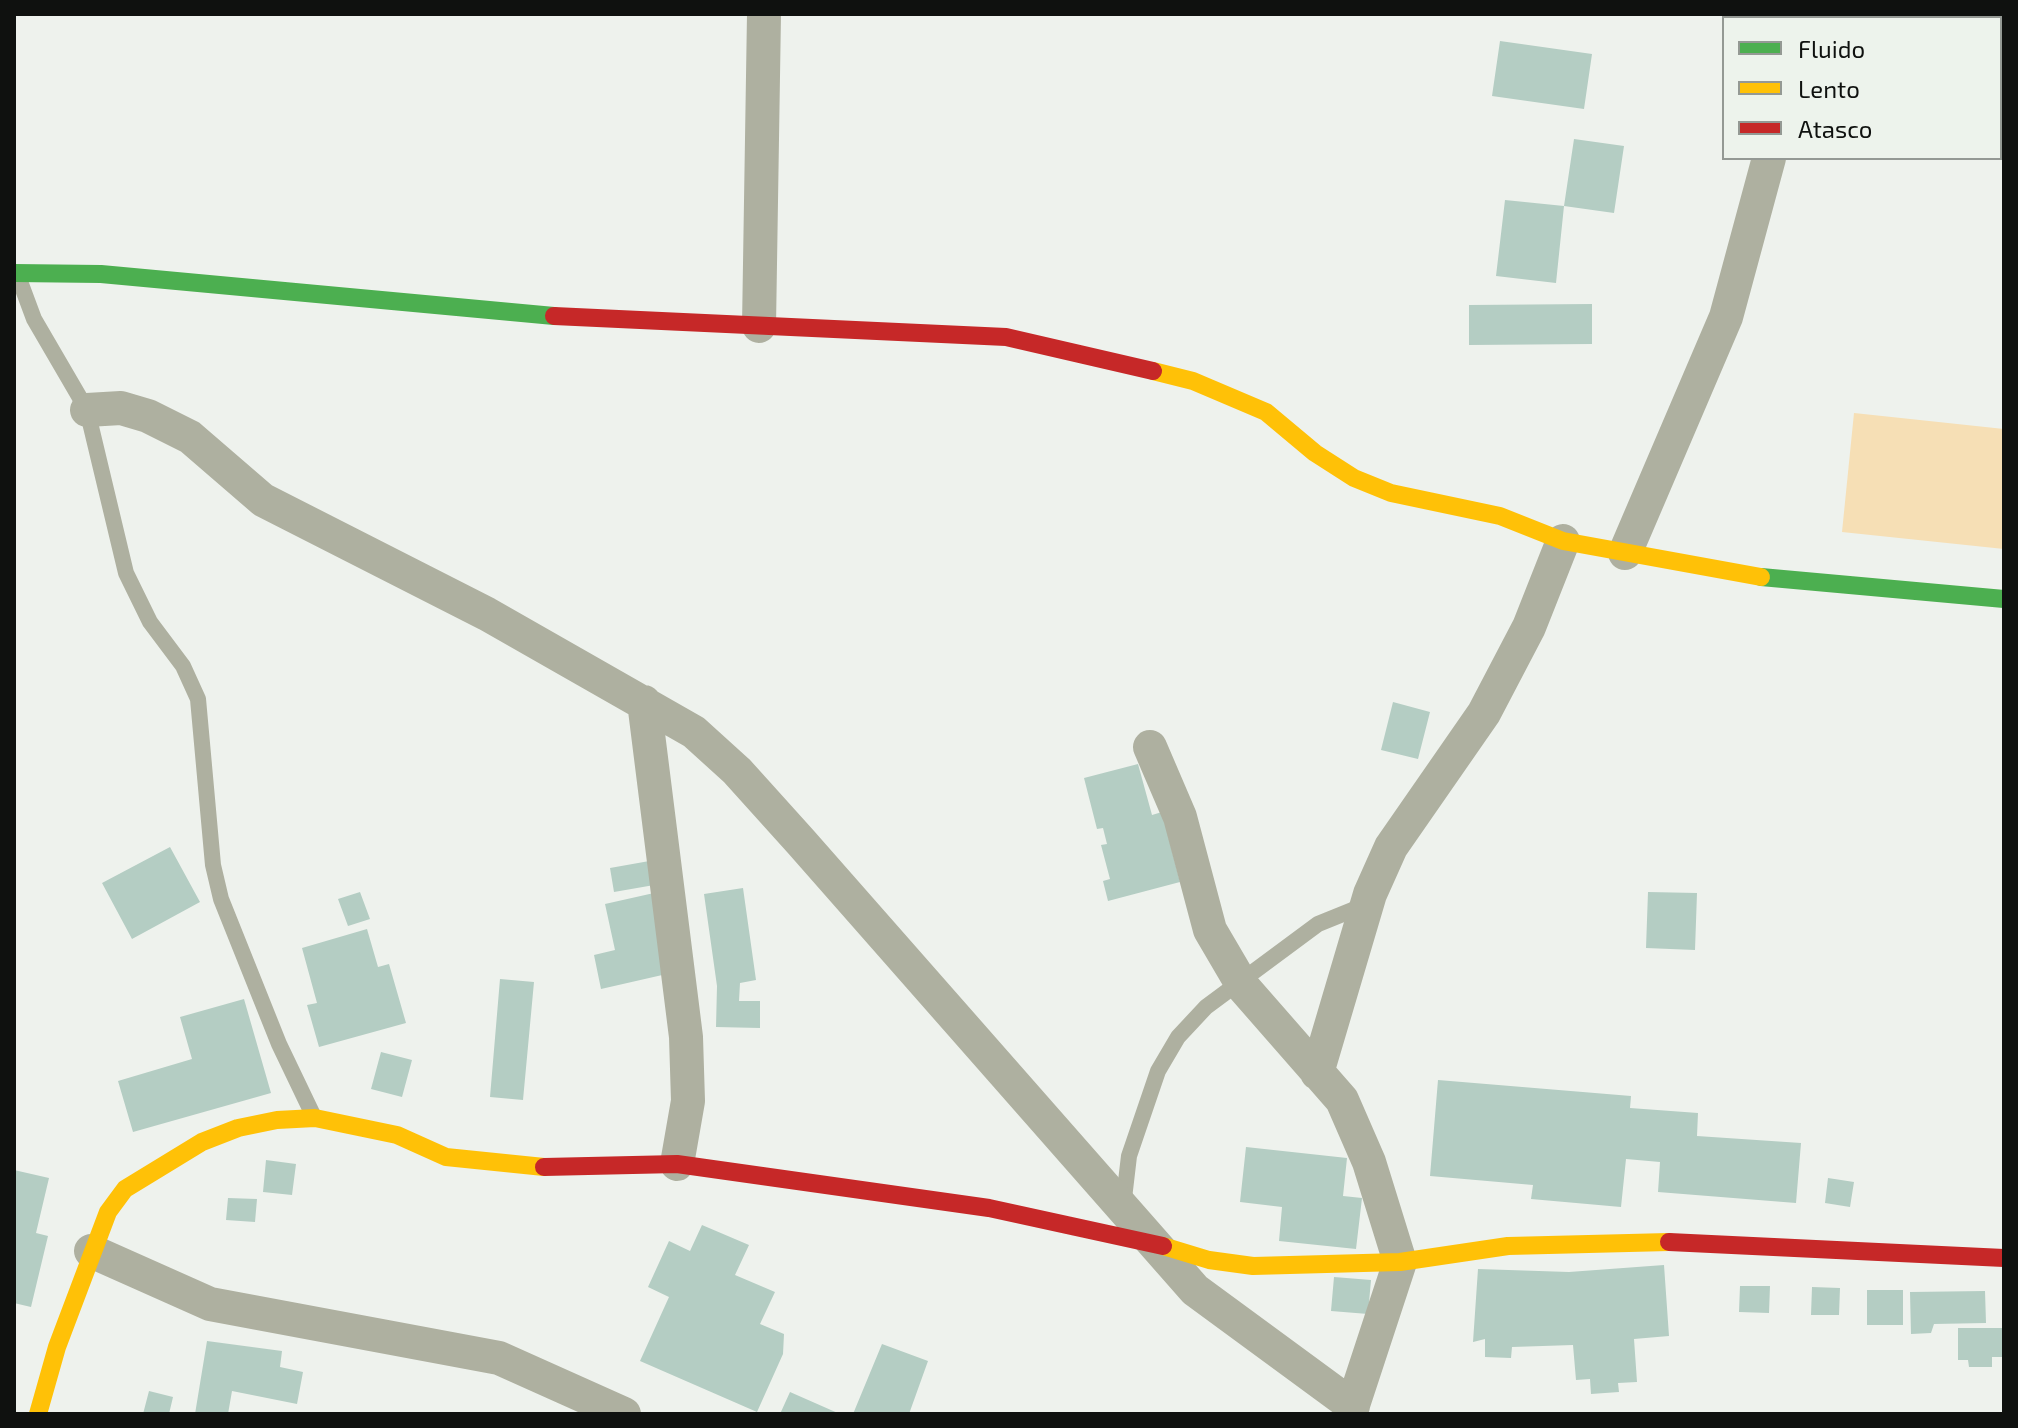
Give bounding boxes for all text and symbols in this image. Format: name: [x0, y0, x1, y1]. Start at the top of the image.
legend: [1722, 16, 2002, 160]
text: Fluido: [1798, 34, 1865, 63]
text: Lento: [1798, 74, 1860, 103]
text: Atasco: [1798, 114, 1872, 143]

